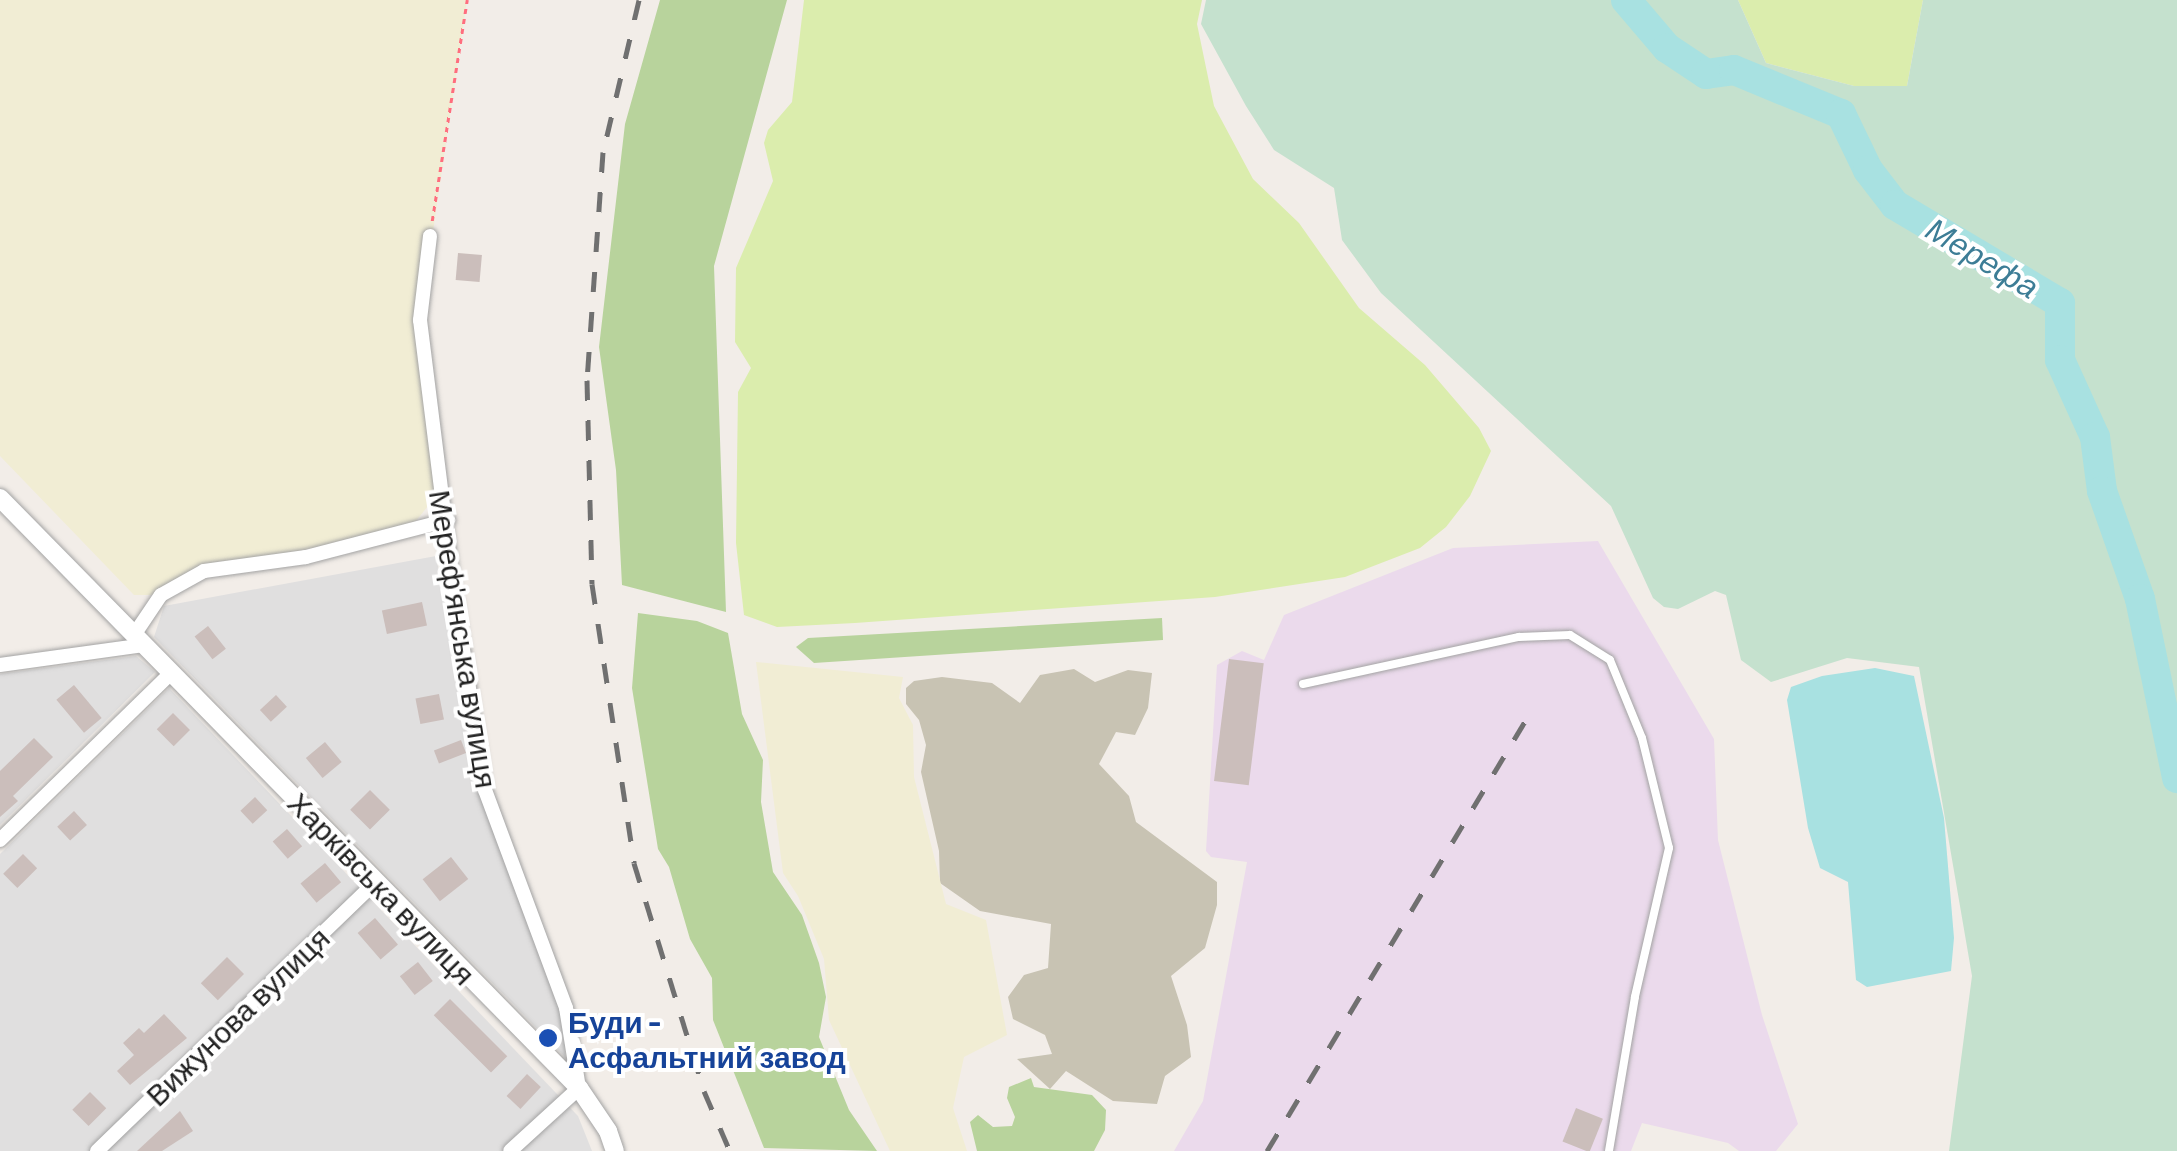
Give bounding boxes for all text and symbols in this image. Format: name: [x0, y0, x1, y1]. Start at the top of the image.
water label: Мерефа: [1920, 209, 2046, 305]
street label: Мереф'янська вулиця: [423, 487, 505, 791]
street label: Харківська вулиця: [281, 784, 483, 992]
street label: Вижунова вулиця: [138, 919, 336, 1113]
place label: Буди - Асфальтний завод: [568, 1003, 846, 1074]
marker: Буди - Асфальтний завод: [537, 1027, 559, 1049]

